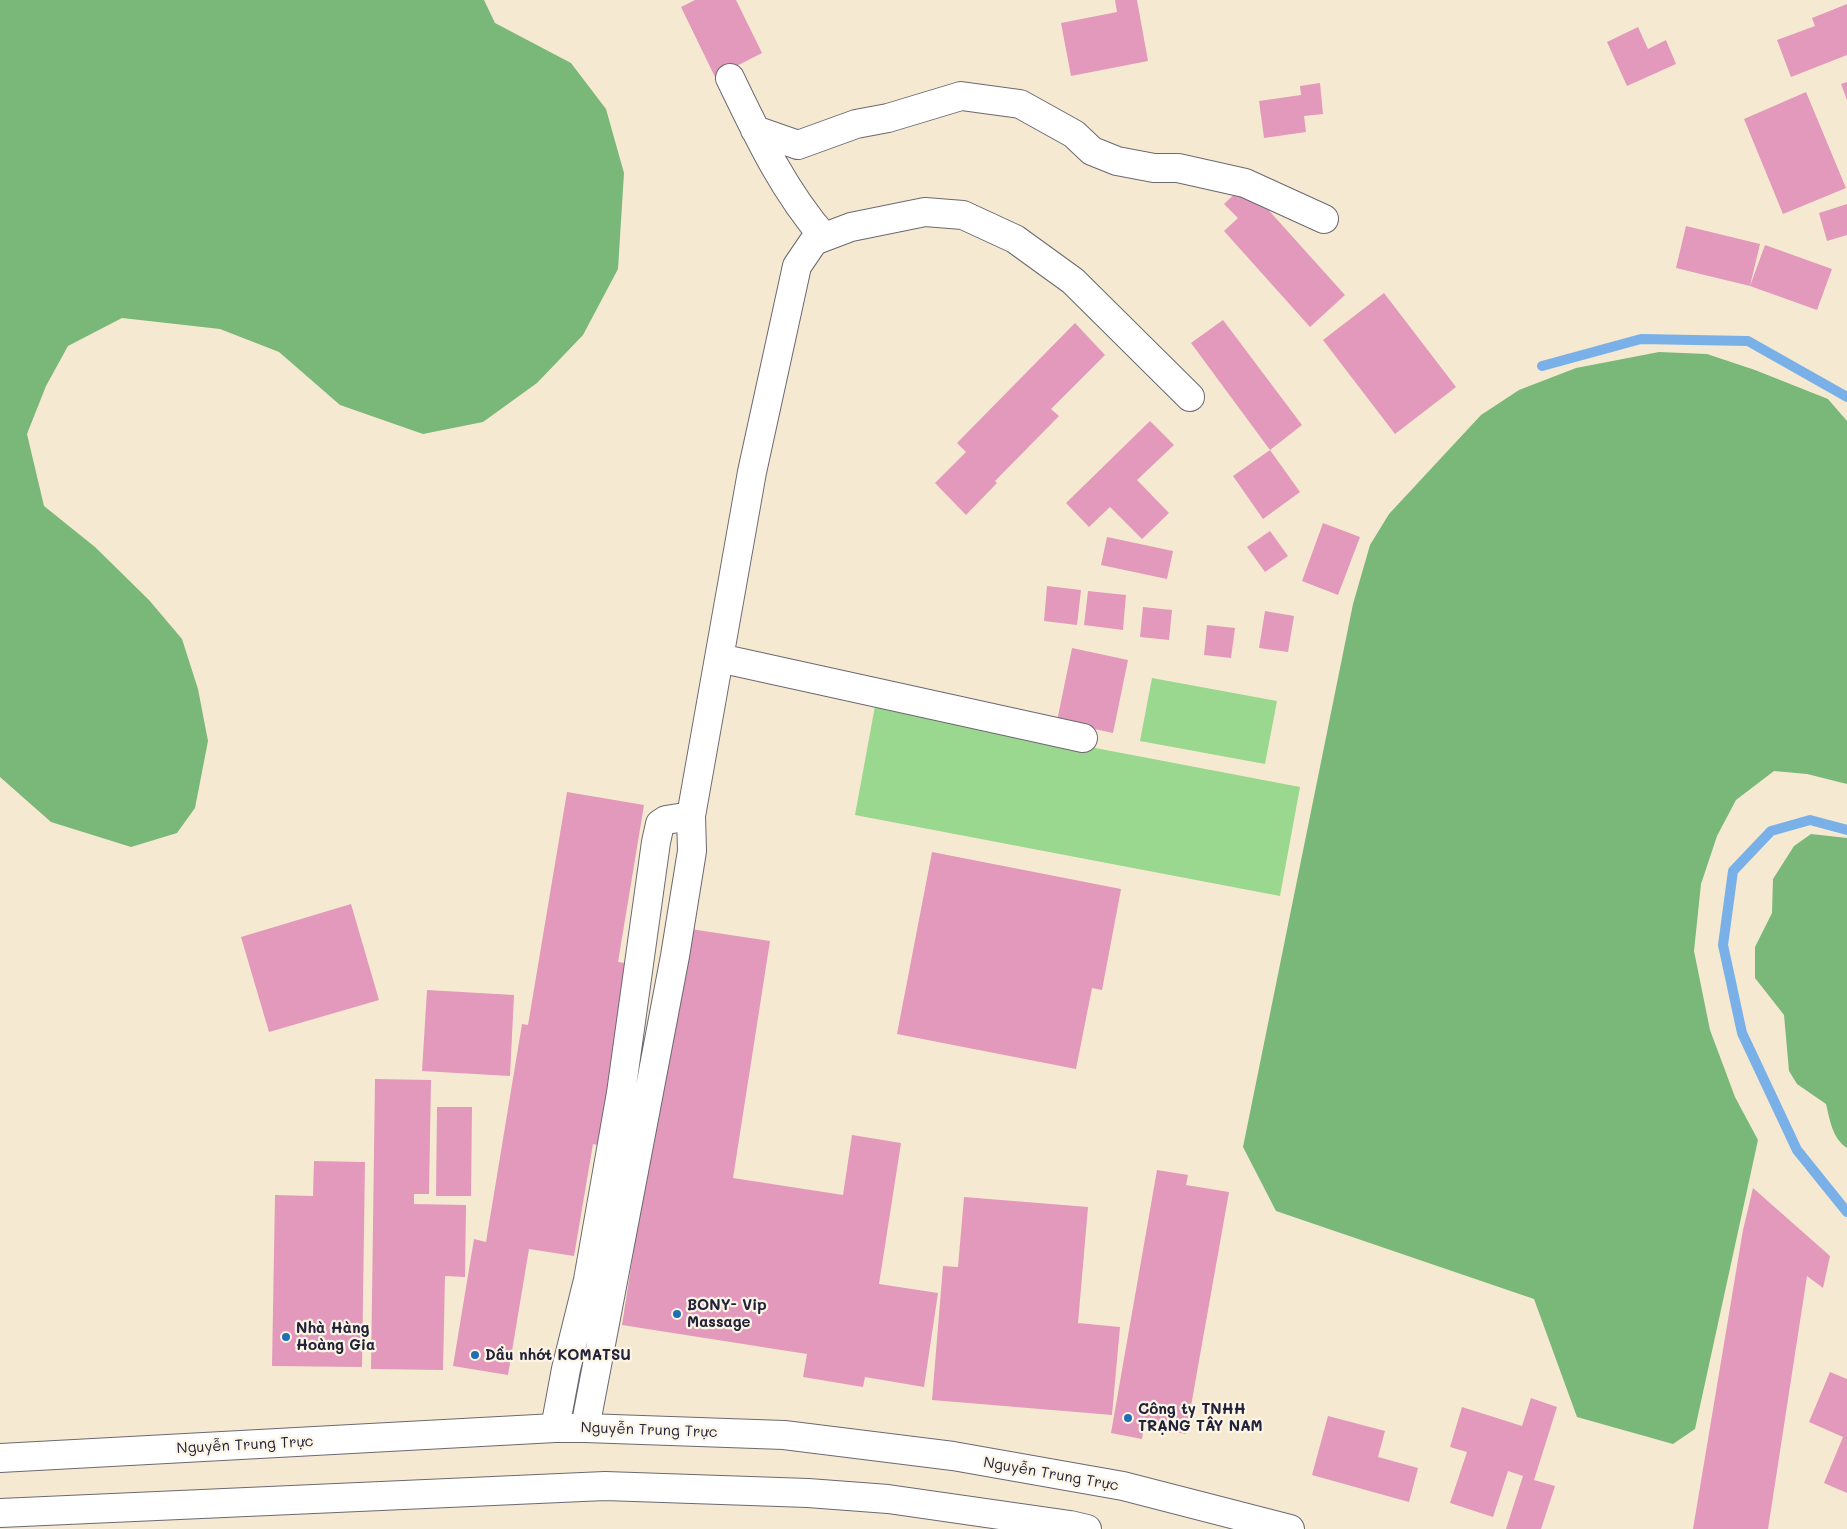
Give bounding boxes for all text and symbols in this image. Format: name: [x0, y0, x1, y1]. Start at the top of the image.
place label: BONY- Vip Massage: [687, 1296, 767, 1331]
marker: BONY- Vip Massage: [671, 1308, 683, 1320]
place label: Nhà Hàng Hoàng Gia: [296, 1319, 375, 1354]
marker: Nhà Hàng Hoàng Gia: [280, 1331, 292, 1343]
place label: Dầu nhớt KOMATSU: [485, 1346, 631, 1364]
marker: Dầu nhớt KOMATSU: [469, 1349, 481, 1361]
place label: Công ty TNHH TRẠNG TÂY NAM: [1138, 1400, 1263, 1435]
marker: Công ty TNHH TRẠNG TÂY NAM: [1122, 1412, 1134, 1424]
street label: Nguyễn Trung Trực: [580, 1419, 718, 1441]
street label: Nguyễn Trung Trực: [176, 1432, 314, 1458]
street label: Nguyễn Trung Trực: [982, 1453, 1120, 1495]

